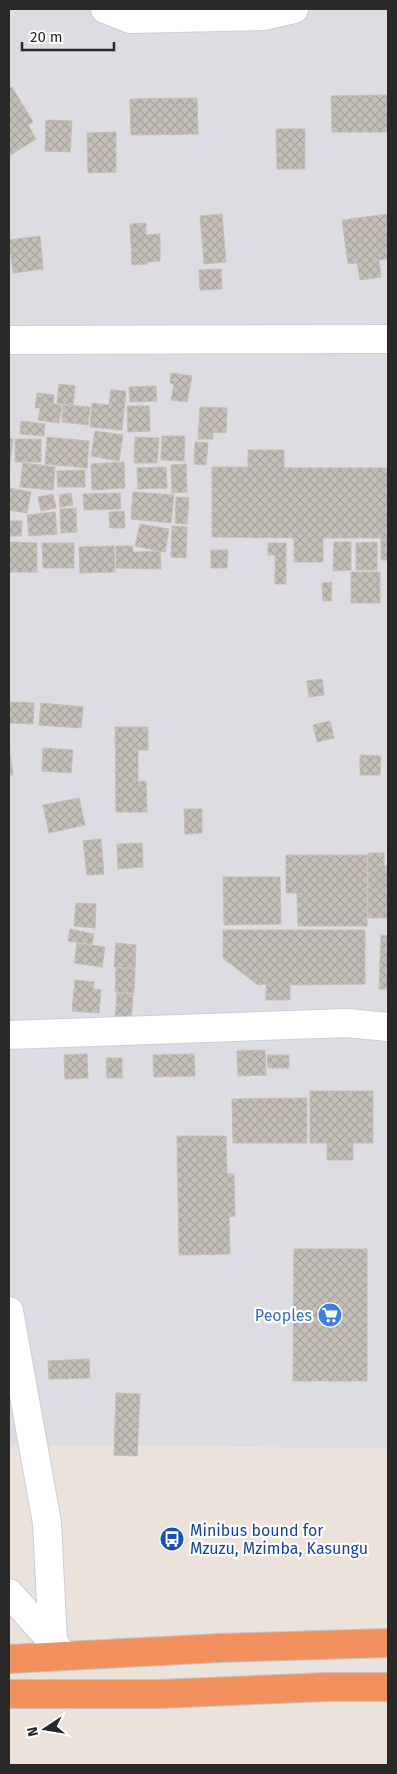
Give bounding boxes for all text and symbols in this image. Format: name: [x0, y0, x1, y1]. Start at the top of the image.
scale bar: [22, 20, 115, 52]
text: 20 m: [30, 28, 63, 46]
supermarket icon: Peoples: [317, 1302, 343, 1328]
place label: Peoples: [255, 1306, 312, 1325]
place label: Minibus bound for Mzuzu, Mzimba, Kasungu: [190, 1521, 368, 1558]
bus stop icon: Minibus bound for Mzuzu, Mzimba, Kasungu: [159, 1526, 185, 1552]
north arrow: [20, 1704, 70, 1754]
text: N: [23, 1725, 42, 1738]

